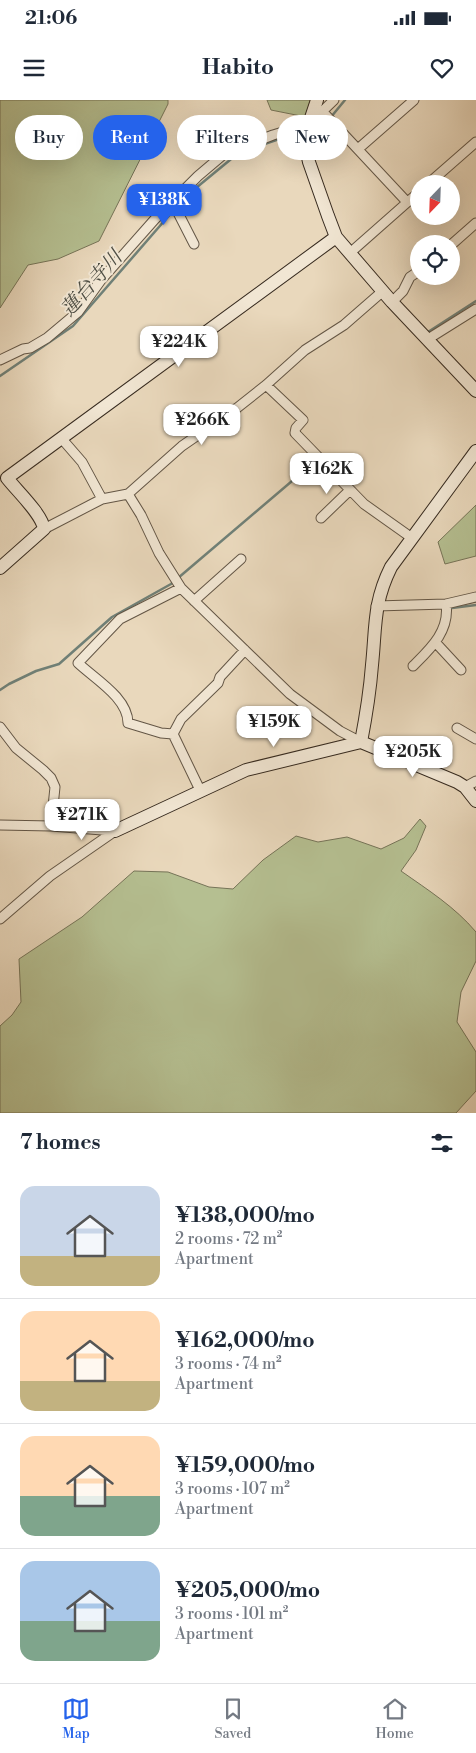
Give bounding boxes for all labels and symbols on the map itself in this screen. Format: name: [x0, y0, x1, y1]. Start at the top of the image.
north arrow: [410, 175, 460, 225]
pin: ¥138K: [129, 184, 199, 226]
water label: 蓮台寺川: [56, 244, 130, 322]
pin: ¥224K: [144, 326, 214, 368]
pin: ¥266K: [167, 404, 237, 446]
pin: ¥162K: [292, 452, 362, 495]
pin: ¥159K: [239, 706, 309, 748]
pin: ¥205K: [378, 736, 448, 778]
pin: ¥271K: [47, 798, 117, 841]

